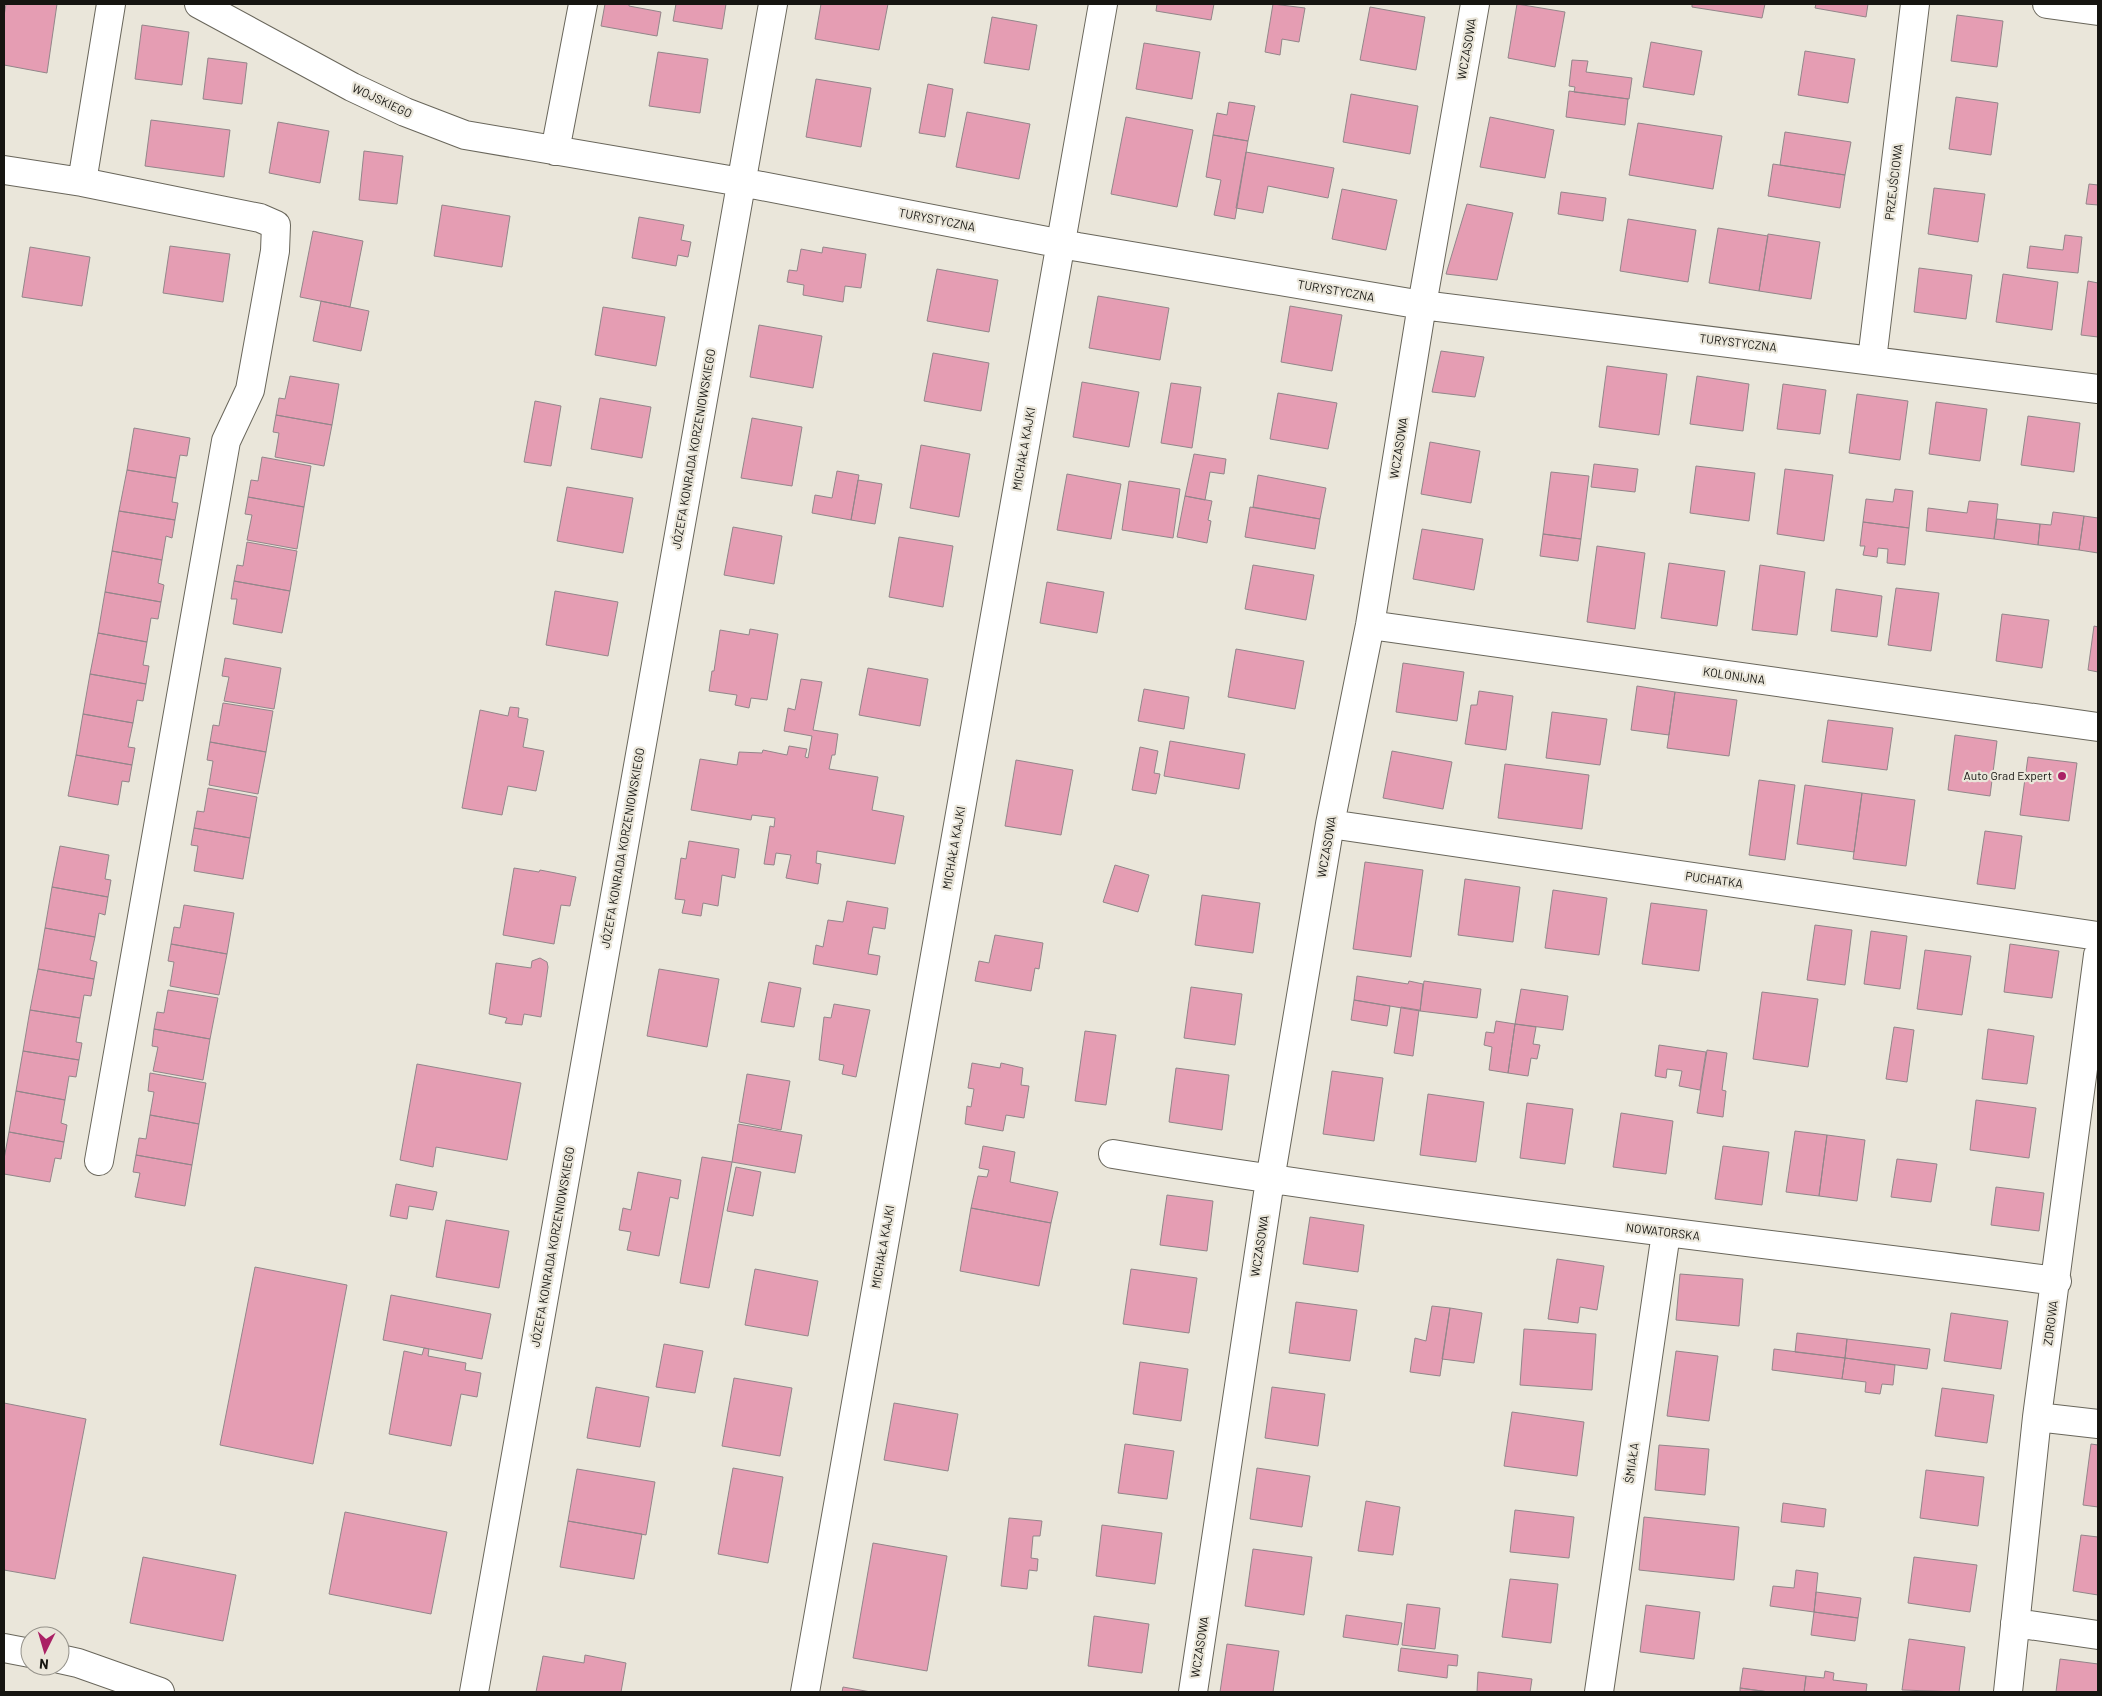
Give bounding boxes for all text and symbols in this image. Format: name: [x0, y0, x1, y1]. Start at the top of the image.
street label: WCZASOWA: [1454, 17, 1478, 81]
street label: WOJSKIEGO: [350, 80, 415, 120]
street label: PRZEJŚCIOWA: [1881, 143, 1905, 221]
street label: TURYSTYCZNA: [898, 205, 977, 233]
street label: TURYSTYCZNA: [1297, 276, 1376, 304]
street label: TURYSTYCZNA: [1699, 330, 1778, 354]
street label: JÓZEFA KONRADA KORZENIOWSKIEGO: [668, 348, 718, 550]
street label: MICHAŁA KAJKI: [1009, 406, 1037, 491]
street label: WCZASOWA: [1386, 416, 1410, 480]
street label: KOLONIJNA: [1702, 664, 1766, 686]
street label: JÓZEFA KONRADA KORZENIOWSKIEGO: [597, 747, 647, 949]
place label: Auto Grad Expert: [1964, 768, 2052, 782]
marker: Auto Grad Expert: [2056, 770, 2068, 782]
street label: MICHAŁA KAJKI: [939, 805, 967, 890]
street label: WCZASOWA: [1314, 815, 1338, 879]
street label: PUCHATKA: [1684, 868, 1744, 890]
street label: JÓZEFA KONRADA KORZENIOWSKIEGO: [527, 1146, 577, 1348]
street label: MICHAŁA KAJKI: [868, 1204, 896, 1289]
street label: WCZASOWA: [1247, 1214, 1271, 1278]
street label: NOWATORSKA: [1625, 1220, 1701, 1242]
street label: ZDROWA: [2040, 1299, 2060, 1346]
street label: ŚMIAŁA: [1621, 1442, 1641, 1484]
street label: WCZASOWA: [1187, 1615, 1211, 1679]
north arrow: [20, 1626, 70, 1676]
text: N: [38, 1656, 49, 1673]

